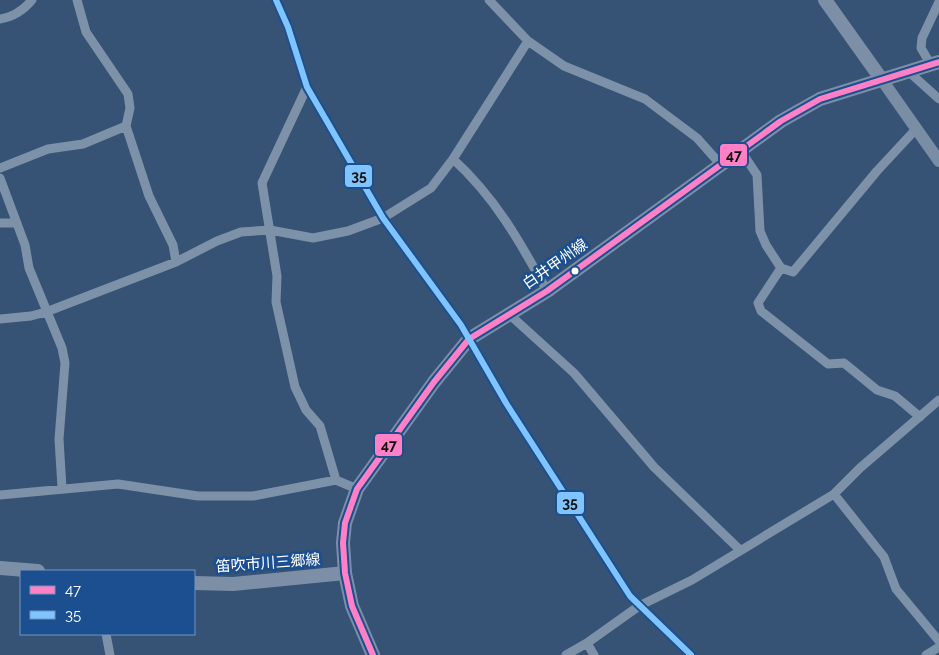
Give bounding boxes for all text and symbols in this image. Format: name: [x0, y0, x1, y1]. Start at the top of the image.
line badge: 47: [719, 143, 748, 167]
text: 47: [726, 147, 742, 163]
line badge: 35: [344, 164, 373, 188]
text: 35: [351, 168, 367, 184]
street label: 白井甲州線: [519, 235, 591, 293]
unlabelled marker: [570, 266, 580, 276]
line badge: 47: [374, 433, 403, 457]
text: 47: [381, 437, 397, 453]
line badge: 35: [556, 491, 585, 515]
text: 35: [562, 495, 578, 511]
street label: 笛吹市川三郷線: [215, 550, 321, 576]
legend: [20, 570, 195, 635]
text: 47: [65, 581, 81, 599]
text: 35: [65, 606, 81, 624]

